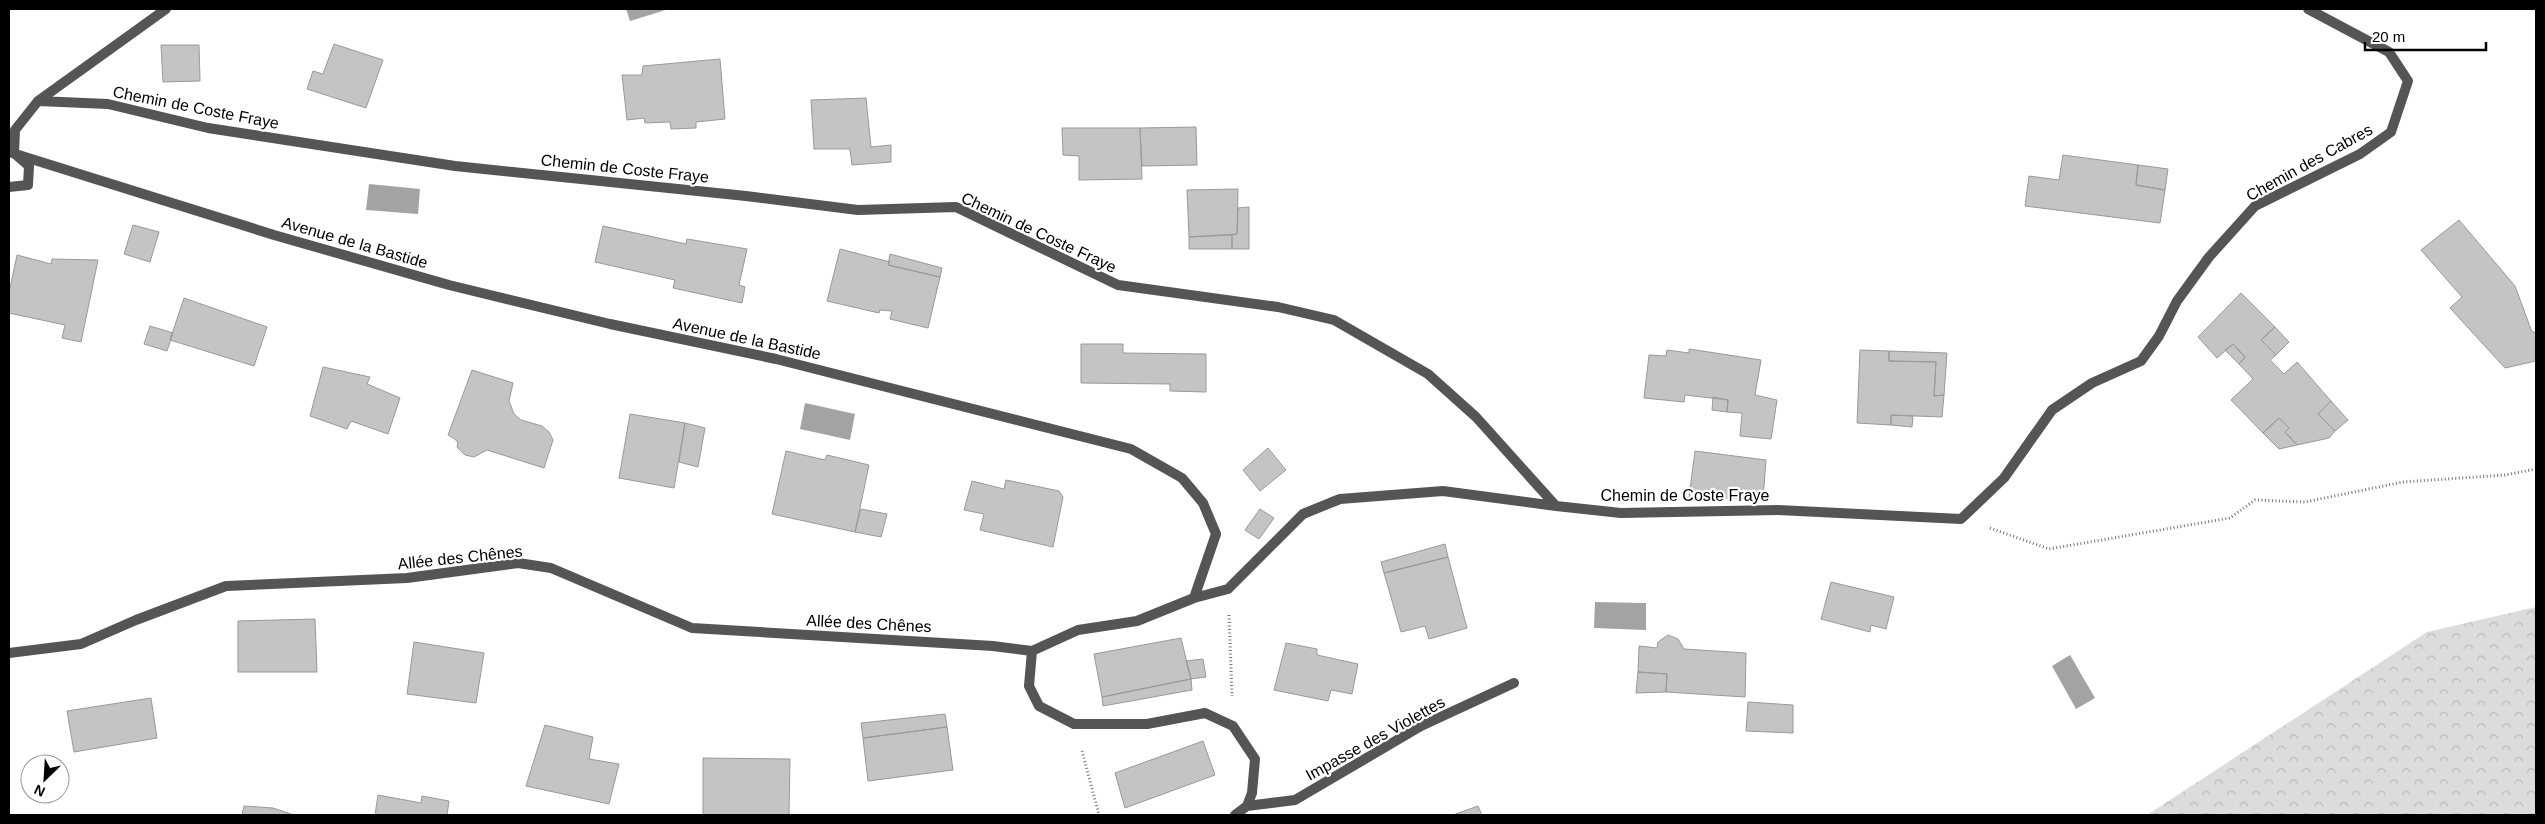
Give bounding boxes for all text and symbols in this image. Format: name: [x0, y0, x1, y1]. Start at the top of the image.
scale bar: [2365, 20, 2486, 52]
text: 20 m: [2372, 28, 2405, 45]
street label: Chemin de Coste Fraye: [111, 83, 281, 132]
street label: Chemin des Cabres: [2243, 121, 2375, 204]
street label: Chemin de Coste Fraye: [540, 151, 710, 186]
street label: Chemin de Coste Fraye: [959, 189, 1119, 276]
street label: Avenue de la Bastide: [280, 214, 430, 271]
street label: Avenue de la Bastide: [671, 314, 823, 363]
street label: Chemin de Coste Fraye: [1601, 487, 1770, 504]
street label: Allée des Chênes: [397, 542, 523, 573]
street label: Allée des Chênes: [806, 612, 932, 635]
street label: Impasse des Violettes: [1303, 693, 1448, 784]
north arrow: [20, 754, 70, 804]
text: N: [32, 781, 47, 800]

